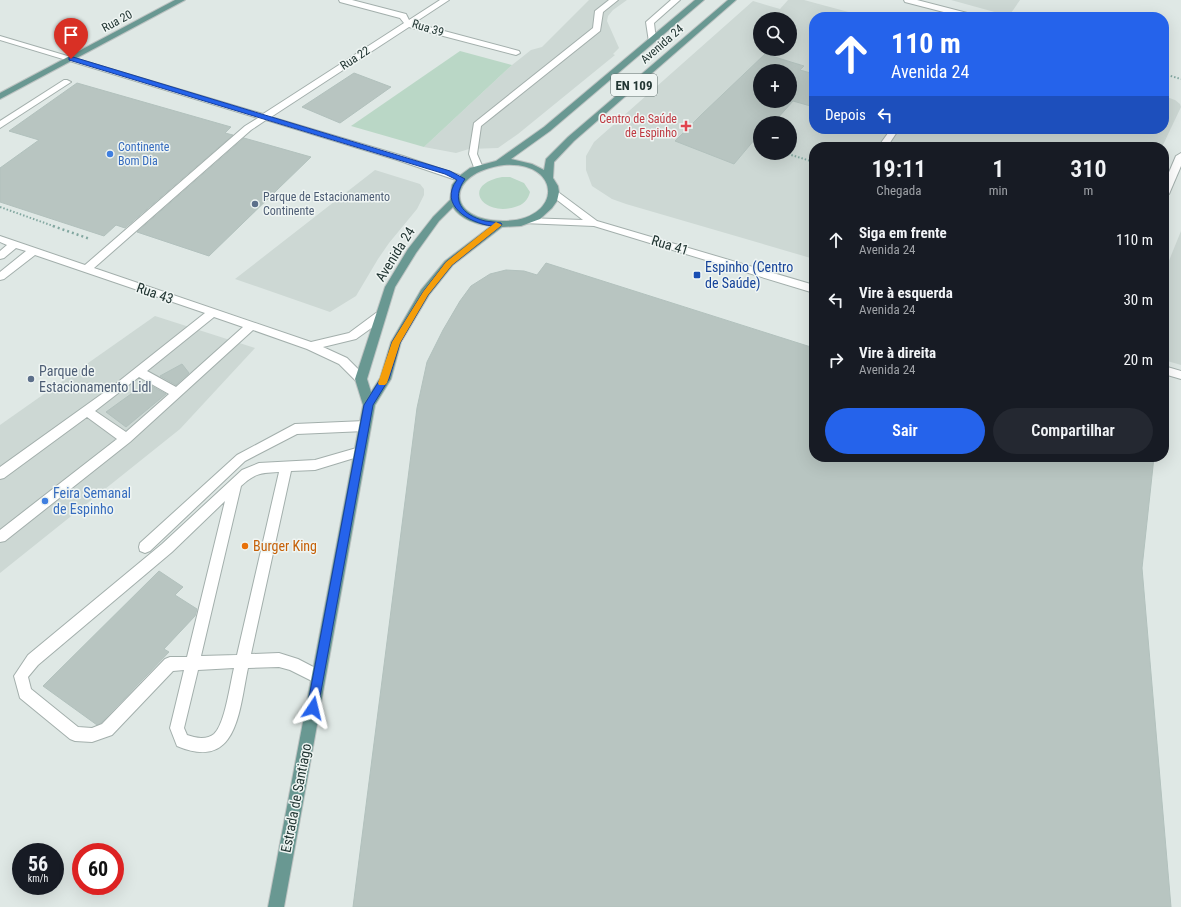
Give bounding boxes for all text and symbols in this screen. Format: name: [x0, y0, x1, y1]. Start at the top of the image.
street label: Rua 20: [99, 7, 135, 35]
map controls: [753, 12, 797, 160]
button: search: [753, 12, 797, 56]
street label: Rua 39: [410, 17, 446, 39]
pin: [54, 18, 88, 59]
street label: Avenida 24: [638, 22, 686, 66]
icon: arrive: [60, 24, 82, 46]
text: 110 m: [891, 27, 961, 60]
icon: ahead: [825, 28, 877, 80]
street label: Rua 22: [338, 43, 373, 73]
text: Avenida 24: [891, 61, 969, 82]
button: +: [753, 64, 797, 108]
road number: EN 109: [611, 74, 657, 96]
icon: left: [874, 104, 896, 126]
text: Depois: [825, 106, 866, 124]
place label: Centro de Saúde de Espinho: [599, 112, 677, 140]
button: −: [753, 116, 797, 160]
marker: Centro de Saúde de Espinho: [680, 120, 692, 132]
place label: Continente Bom Dia: [118, 140, 170, 168]
marker: Continente Bom Dia: [105, 149, 115, 159]
text: 19:11: [872, 155, 926, 183]
text: 1: [992, 155, 1004, 183]
text: 310: [1070, 155, 1106, 183]
text: Chegada: [876, 183, 921, 198]
text: min: [989, 183, 1008, 198]
text: m: [1083, 183, 1093, 198]
place label: Parque de Estacionamento Continente: [263, 190, 390, 218]
marker: Parque de Estacionamento Continente: [250, 199, 260, 209]
street label: Avenida 24: [372, 224, 418, 284]
text: Siga em frente: [859, 224, 947, 242]
icon: ahead: [825, 229, 847, 251]
text: 110 m: [1116, 231, 1153, 249]
street label: Rua 41: [650, 232, 690, 258]
text: Avenida 24: [859, 242, 916, 257]
place label: Espinho (Centro de Saúde): [705, 259, 793, 292]
marker: Espinho (Centro de Saúde): [692, 270, 702, 280]
street label: Rua 43: [134, 279, 176, 307]
text: Vire à esquerda: [859, 284, 953, 302]
icon: left: [825, 289, 847, 311]
text: 30 m: [1123, 291, 1153, 309]
text: Avenida 24: [859, 302, 916, 317]
text: Vire à direita: [859, 344, 936, 362]
icon: right: [825, 349, 847, 371]
text: 20 m: [1123, 351, 1153, 369]
text: Avenida 24: [859, 362, 916, 377]
place label: Parque de Estacionamento Lidl: [39, 363, 152, 395]
marker: Parque de Estacionamento Lidl: [26, 374, 36, 384]
button: Sair: [825, 408, 985, 454]
button: Compartilhar: [993, 408, 1153, 454]
place label: Feira Semanal de Espinho: [53, 485, 131, 517]
marker: Feira Semanal de Espinho: [40, 496, 50, 506]
place label: Burger King: [253, 538, 317, 554]
marker: Burger King: [240, 541, 250, 551]
position arrow: [292, 687, 334, 729]
street label: Estrada de Santiago: [278, 742, 314, 854]
speed limit sign: 60: [72, 843, 124, 895]
text: 56: [28, 852, 48, 876]
text: km/h: [28, 873, 48, 884]

